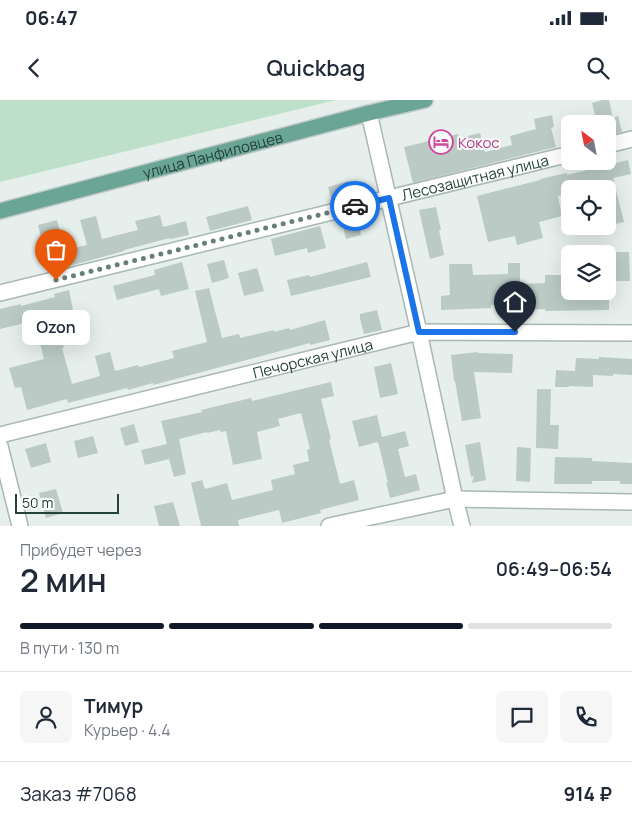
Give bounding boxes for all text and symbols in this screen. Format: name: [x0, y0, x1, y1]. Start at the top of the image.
text: 06:47: [25, 5, 78, 31]
text: Quickbag: [267, 53, 365, 83]
icon: back: [20, 54, 48, 82]
icon: search: [584, 54, 612, 82]
north arrow: [561, 115, 616, 170]
map controls: [561, 115, 616, 300]
street label: улица Панфиловцев: [140, 126, 285, 183]
hotel icon: Кокос: [428, 129, 454, 155]
place label: Кокос: [458, 132, 500, 153]
street label: Лесозащитная улица: [399, 149, 551, 205]
button: locate: [561, 180, 616, 235]
courier: [330, 181, 380, 231]
icon: car: [341, 192, 369, 220]
pin: [35, 229, 77, 280]
icon: bag: [42, 236, 70, 264]
button: layers: [561, 245, 616, 300]
pin: [494, 281, 536, 332]
icon: home: [501, 288, 529, 316]
callout: Ozon: [22, 310, 90, 345]
text: Ozon: [36, 316, 76, 338]
street label: Печорская улица: [251, 333, 375, 383]
scale bar: [15, 491, 119, 514]
text: 50 m: [22, 493, 53, 512]
text: Прибудет через: [20, 539, 142, 561]
text: 06:49–06:54: [496, 556, 612, 582]
text: 2 мин: [20, 558, 107, 602]
text: В пути · 130 m: [20, 637, 119, 659]
button: person: [20, 691, 72, 743]
button: chat: [496, 691, 548, 743]
button: phone: [560, 691, 612, 743]
text: Тимур: [84, 693, 143, 719]
text: Курьер · 4.4: [84, 719, 171, 741]
text: Заказ #7068: [20, 781, 137, 807]
text: 914 ₽: [563, 781, 612, 807]

